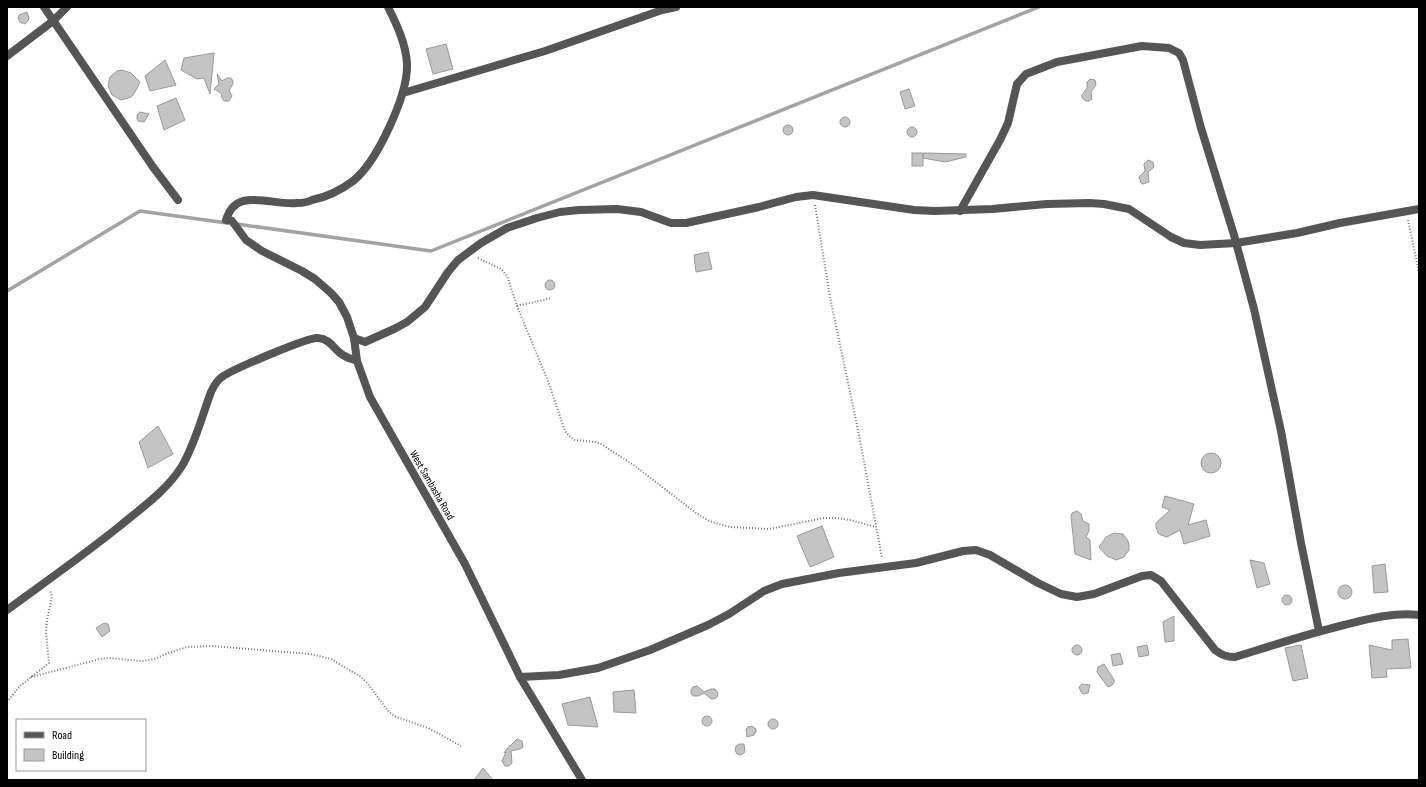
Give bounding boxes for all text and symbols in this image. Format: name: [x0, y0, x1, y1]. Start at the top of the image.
street label: West Sambasha Road: [407, 448, 457, 522]
legend: [16, 719, 146, 771]
text: Road: [52, 728, 72, 743]
text: Building: [52, 748, 84, 763]

